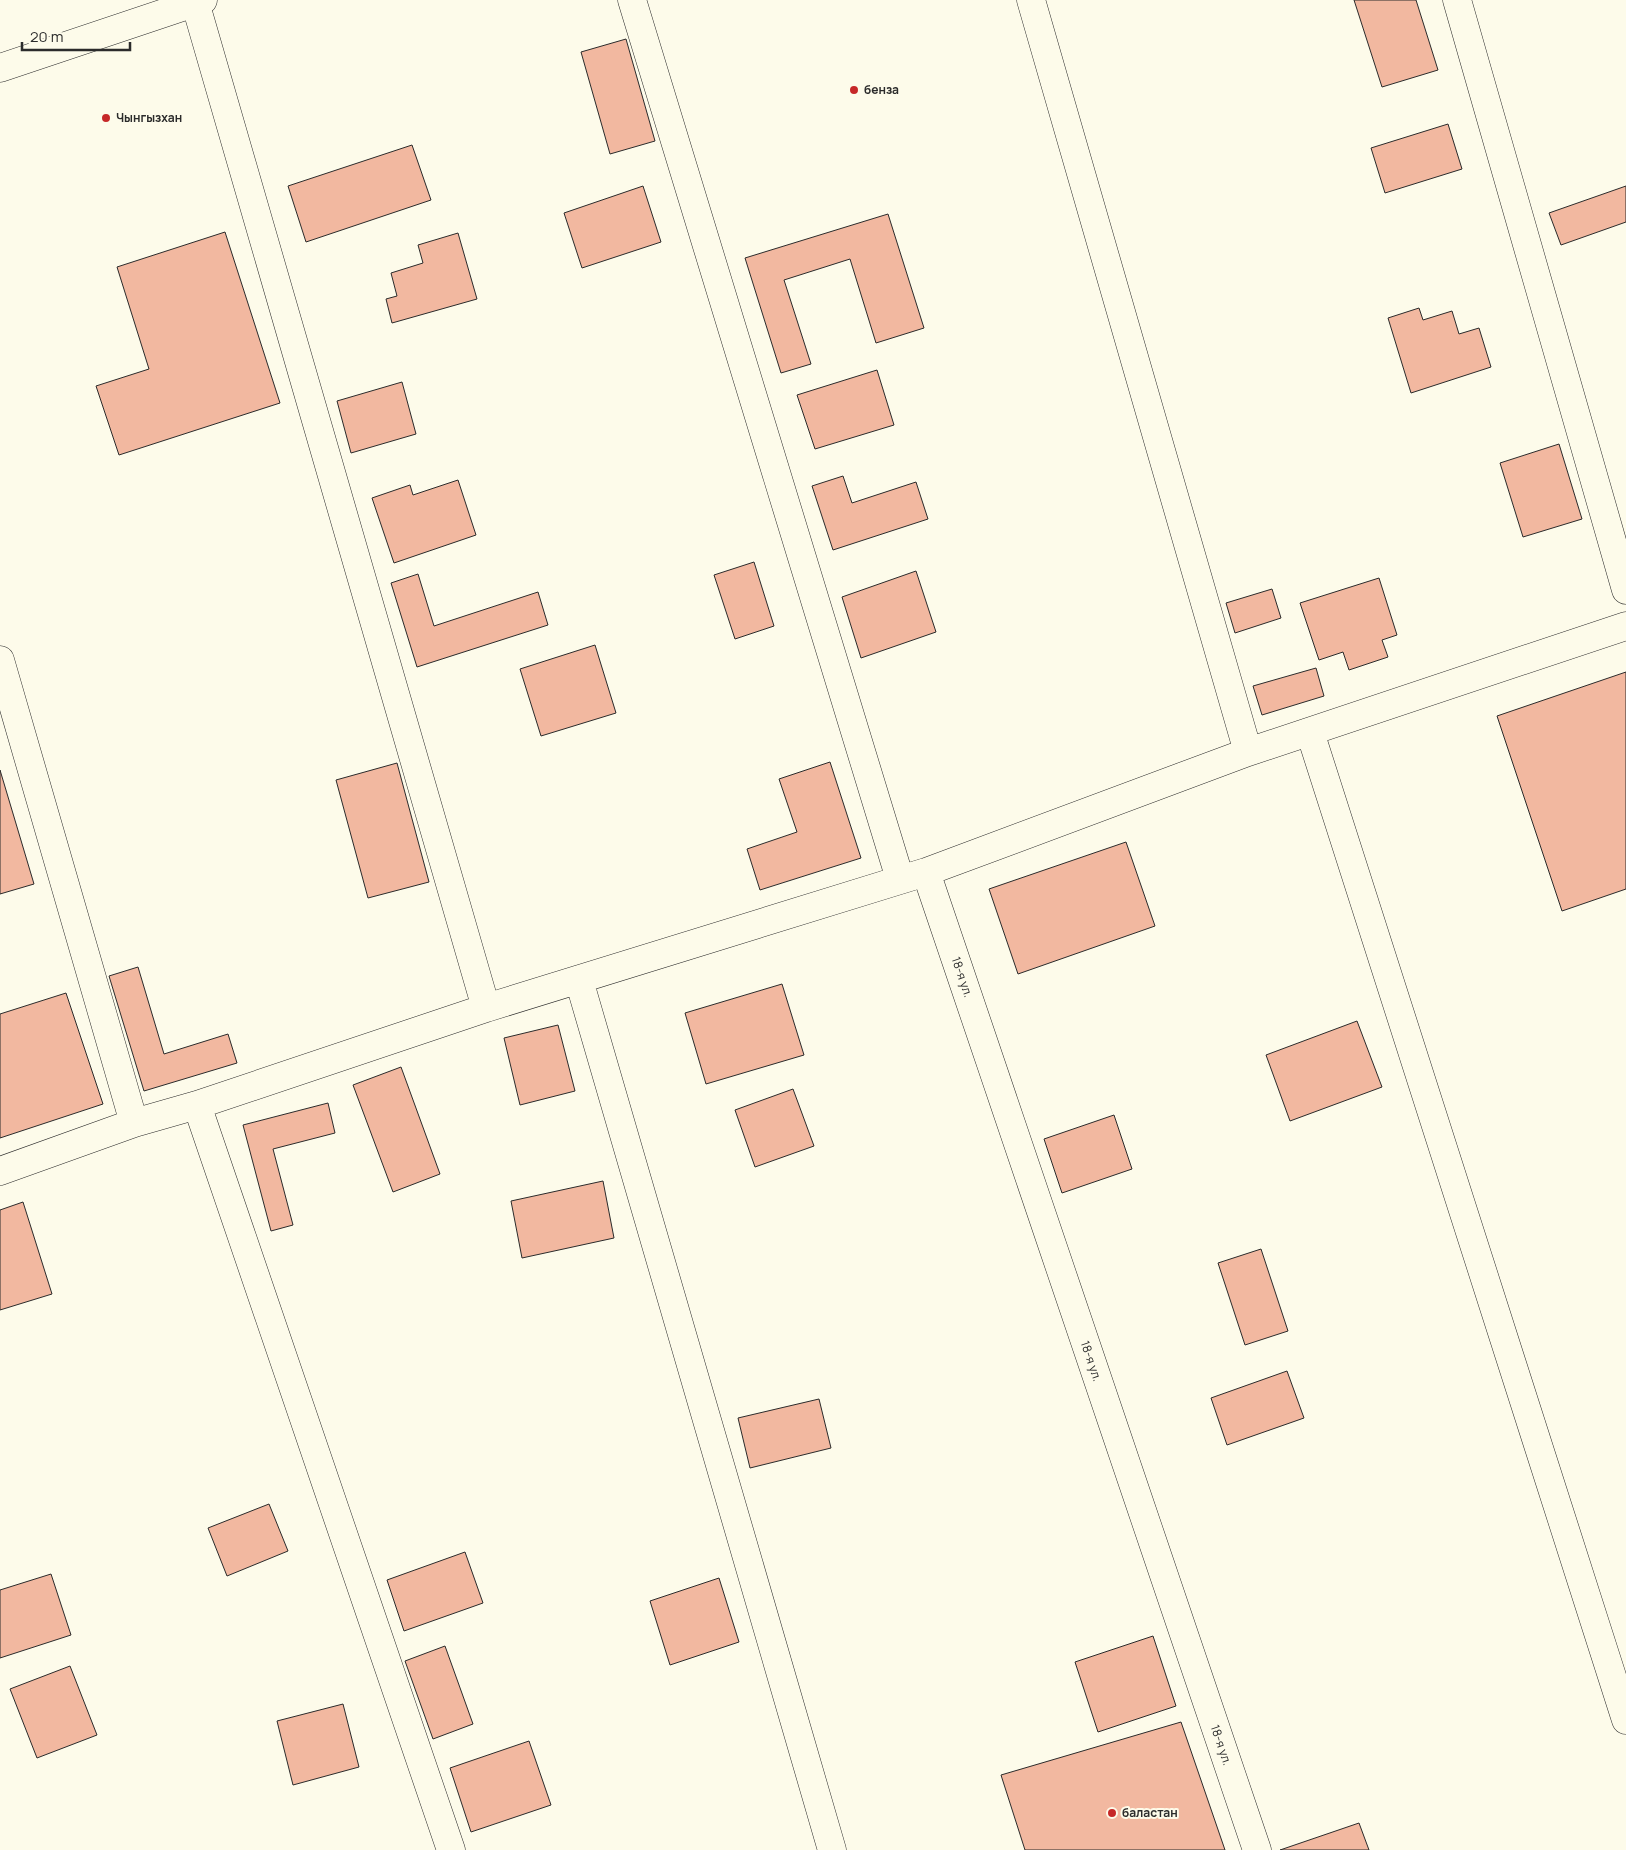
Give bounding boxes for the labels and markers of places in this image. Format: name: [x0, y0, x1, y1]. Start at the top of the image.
place label: бенза: [864, 81, 899, 98]
marker: бенза: [848, 84, 860, 96]
place label: Чынгызхан: [116, 109, 182, 126]
marker: Чынгызхан: [100, 112, 112, 124]
place label: баластан: [1122, 1804, 1178, 1821]
marker: баластан: [1106, 1807, 1118, 1819]

